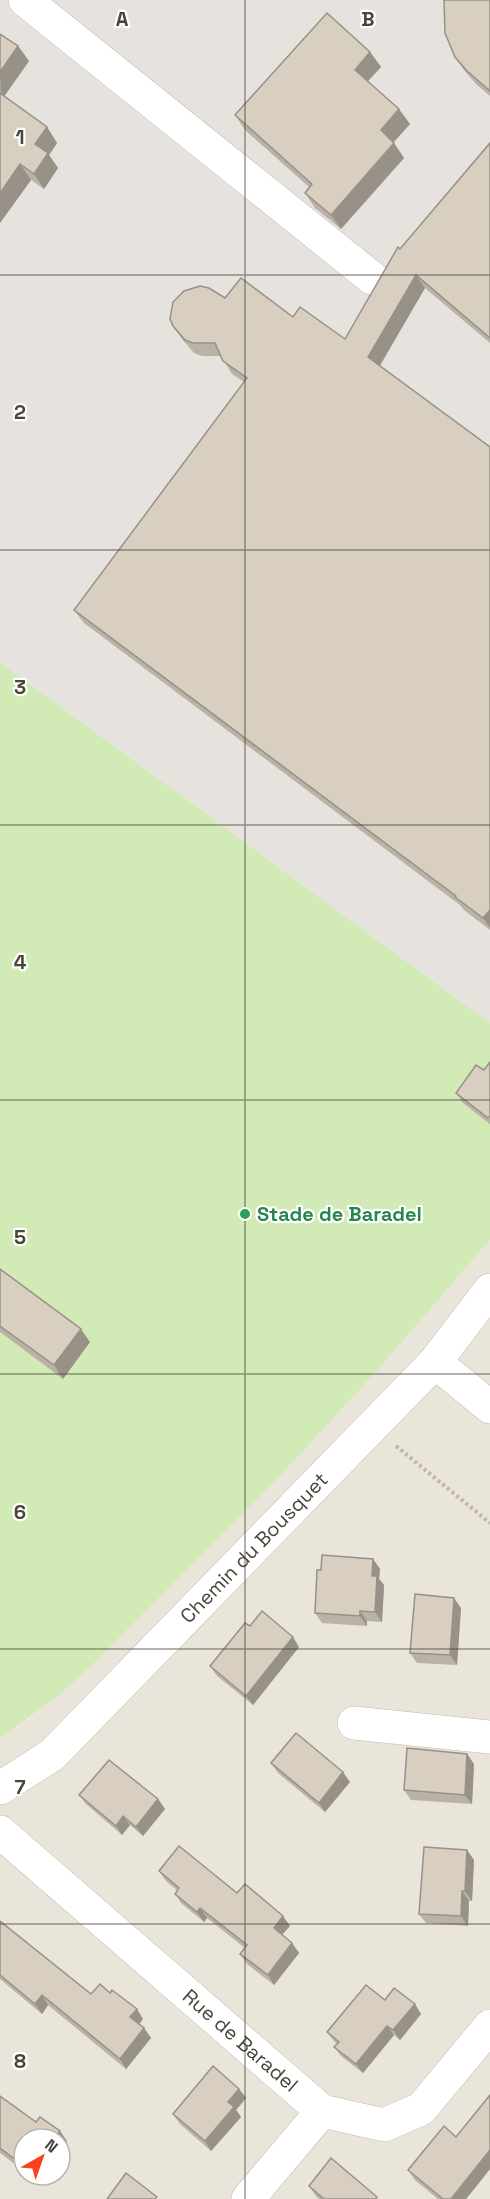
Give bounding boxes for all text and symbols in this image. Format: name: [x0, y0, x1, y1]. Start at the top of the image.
text: A: [116, 6, 129, 32]
text: B: [361, 6, 375, 32]
text: 1: [15, 124, 25, 150]
text: 2: [14, 399, 26, 425]
text: 3: [14, 674, 26, 700]
text: 4: [14, 949, 27, 975]
place label: Stade de Baradel: [257, 1201, 422, 1227]
marker: Stade de Baradel: [238, 1207, 252, 1221]
text: 5: [14, 1224, 26, 1250]
street label: Chemin du Bousquet: [175, 1467, 333, 1629]
text: 6: [14, 1499, 26, 1525]
text: 7: [14, 1774, 26, 1800]
street label: Rue de Baradel: [177, 1983, 303, 2097]
text: 8: [14, 2048, 26, 2074]
north arrow: [12, 2127, 72, 2187]
text: N: [40, 2134, 62, 2157]

